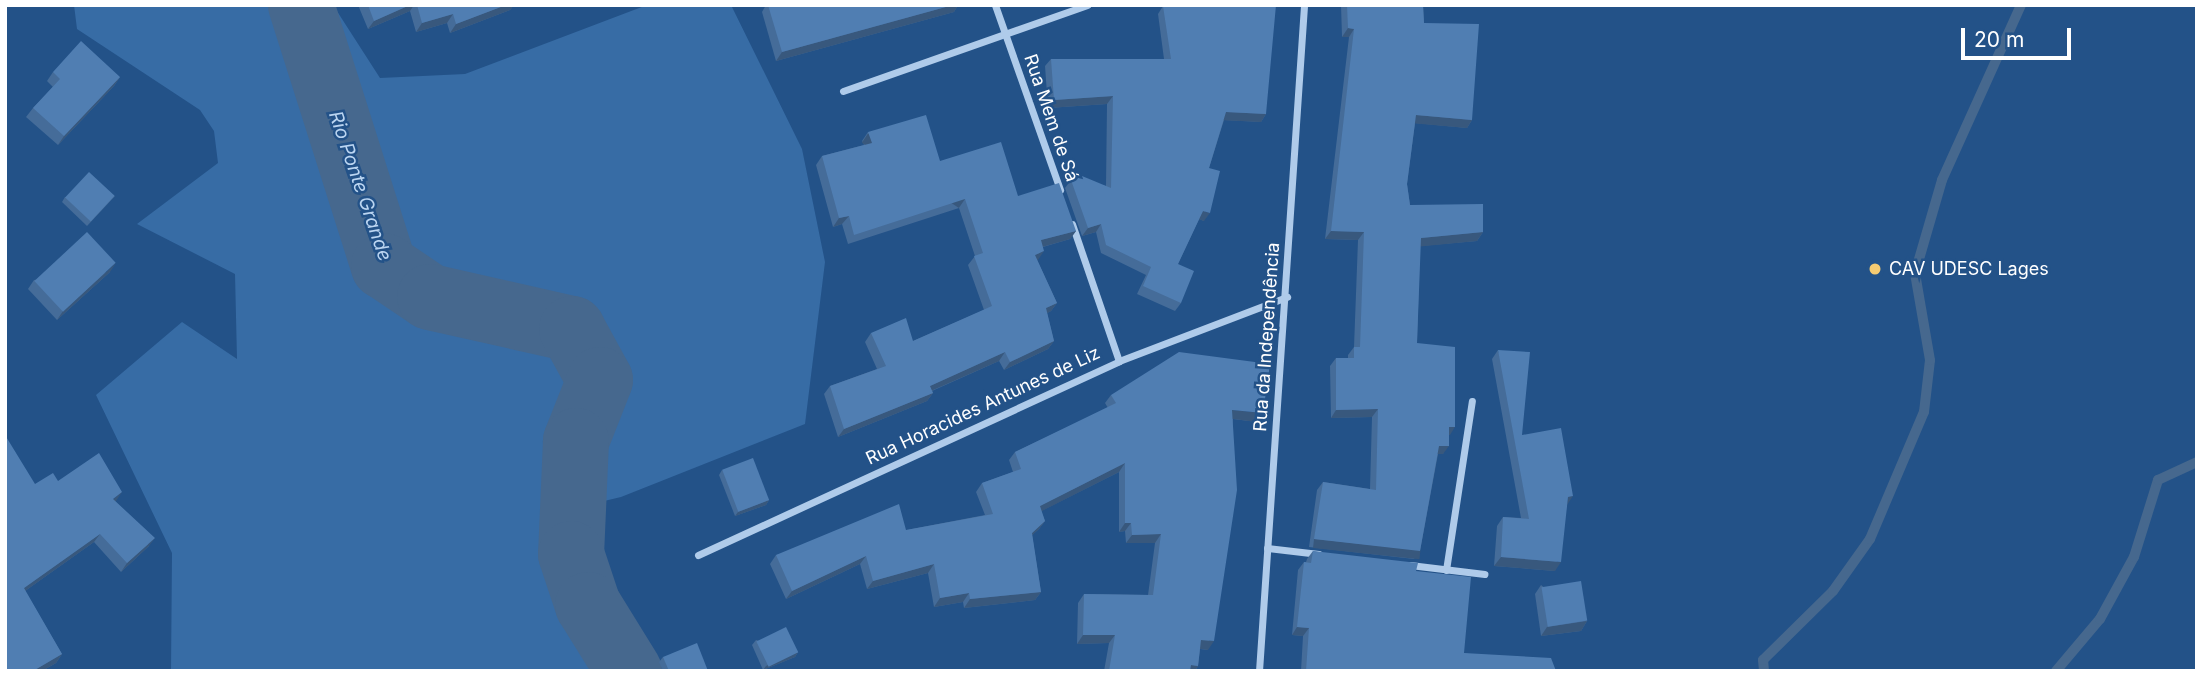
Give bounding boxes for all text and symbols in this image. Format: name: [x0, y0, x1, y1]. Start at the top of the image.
scale bar: [1964, 14, 2074, 58]
text: 20 m: [1974, 27, 2024, 52]
street label: Rua Mem de Sá: [1019, 52, 1083, 184]
water label: Rio Ponte Grande: [324, 108, 396, 264]
street label: Rua da Independência: [1250, 242, 1284, 432]
place label: CAV UDESC Lages: [1889, 258, 2049, 280]
marker: CAV UDESC Lages: [1867, 261, 1883, 277]
street label: Rua Horacides Antunes de Liz: [863, 342, 1103, 470]

